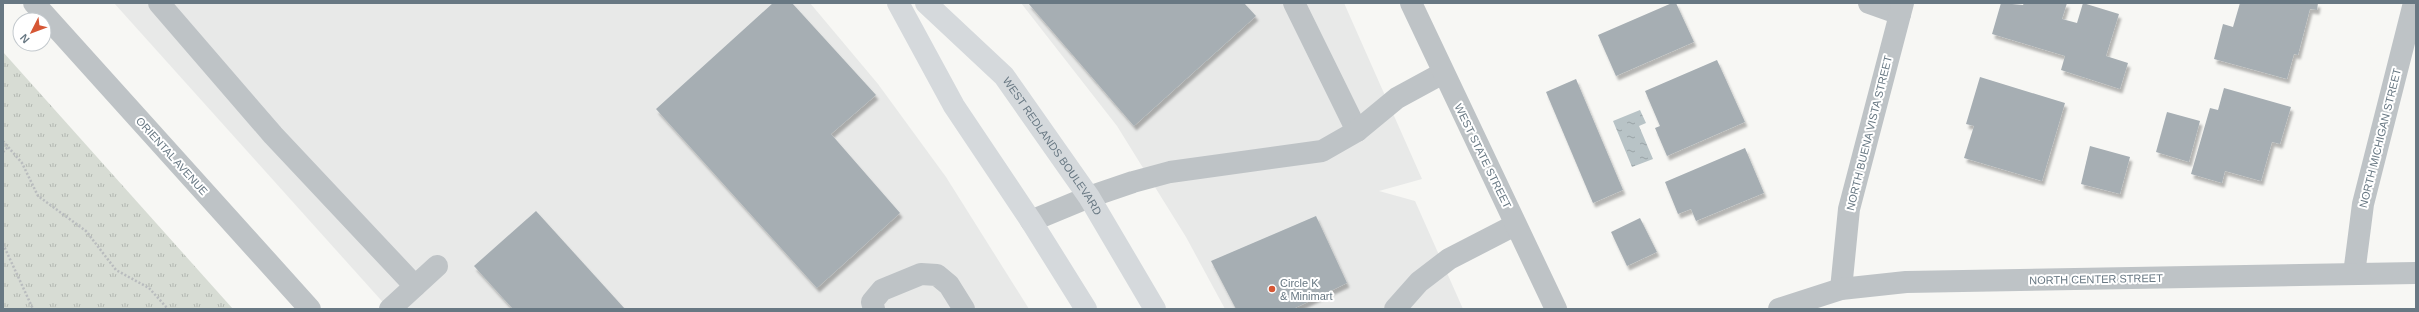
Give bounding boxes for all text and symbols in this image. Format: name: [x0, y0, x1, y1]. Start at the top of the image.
north arrow: [12, 12, 52, 52]
text: N: [17, 32, 32, 46]
street label: NORTH BUENA VISTA STREET: [1844, 54, 1894, 212]
street label: NORTH MICHIGAN STREET: [2357, 67, 2403, 209]
street label: WEST REDLANDS BOULEVARD: [1001, 75, 1104, 217]
street label: WEST STATE STREET: [1452, 102, 1514, 211]
street label: ORIENTAL AVENUE: [134, 115, 210, 197]
street label: NORTH CENTER STREET: [2029, 272, 2163, 286]
place label: Circle K & Minimart: [1280, 277, 1333, 302]
marker: Circle K & Minimart: [1267, 284, 1277, 294]

